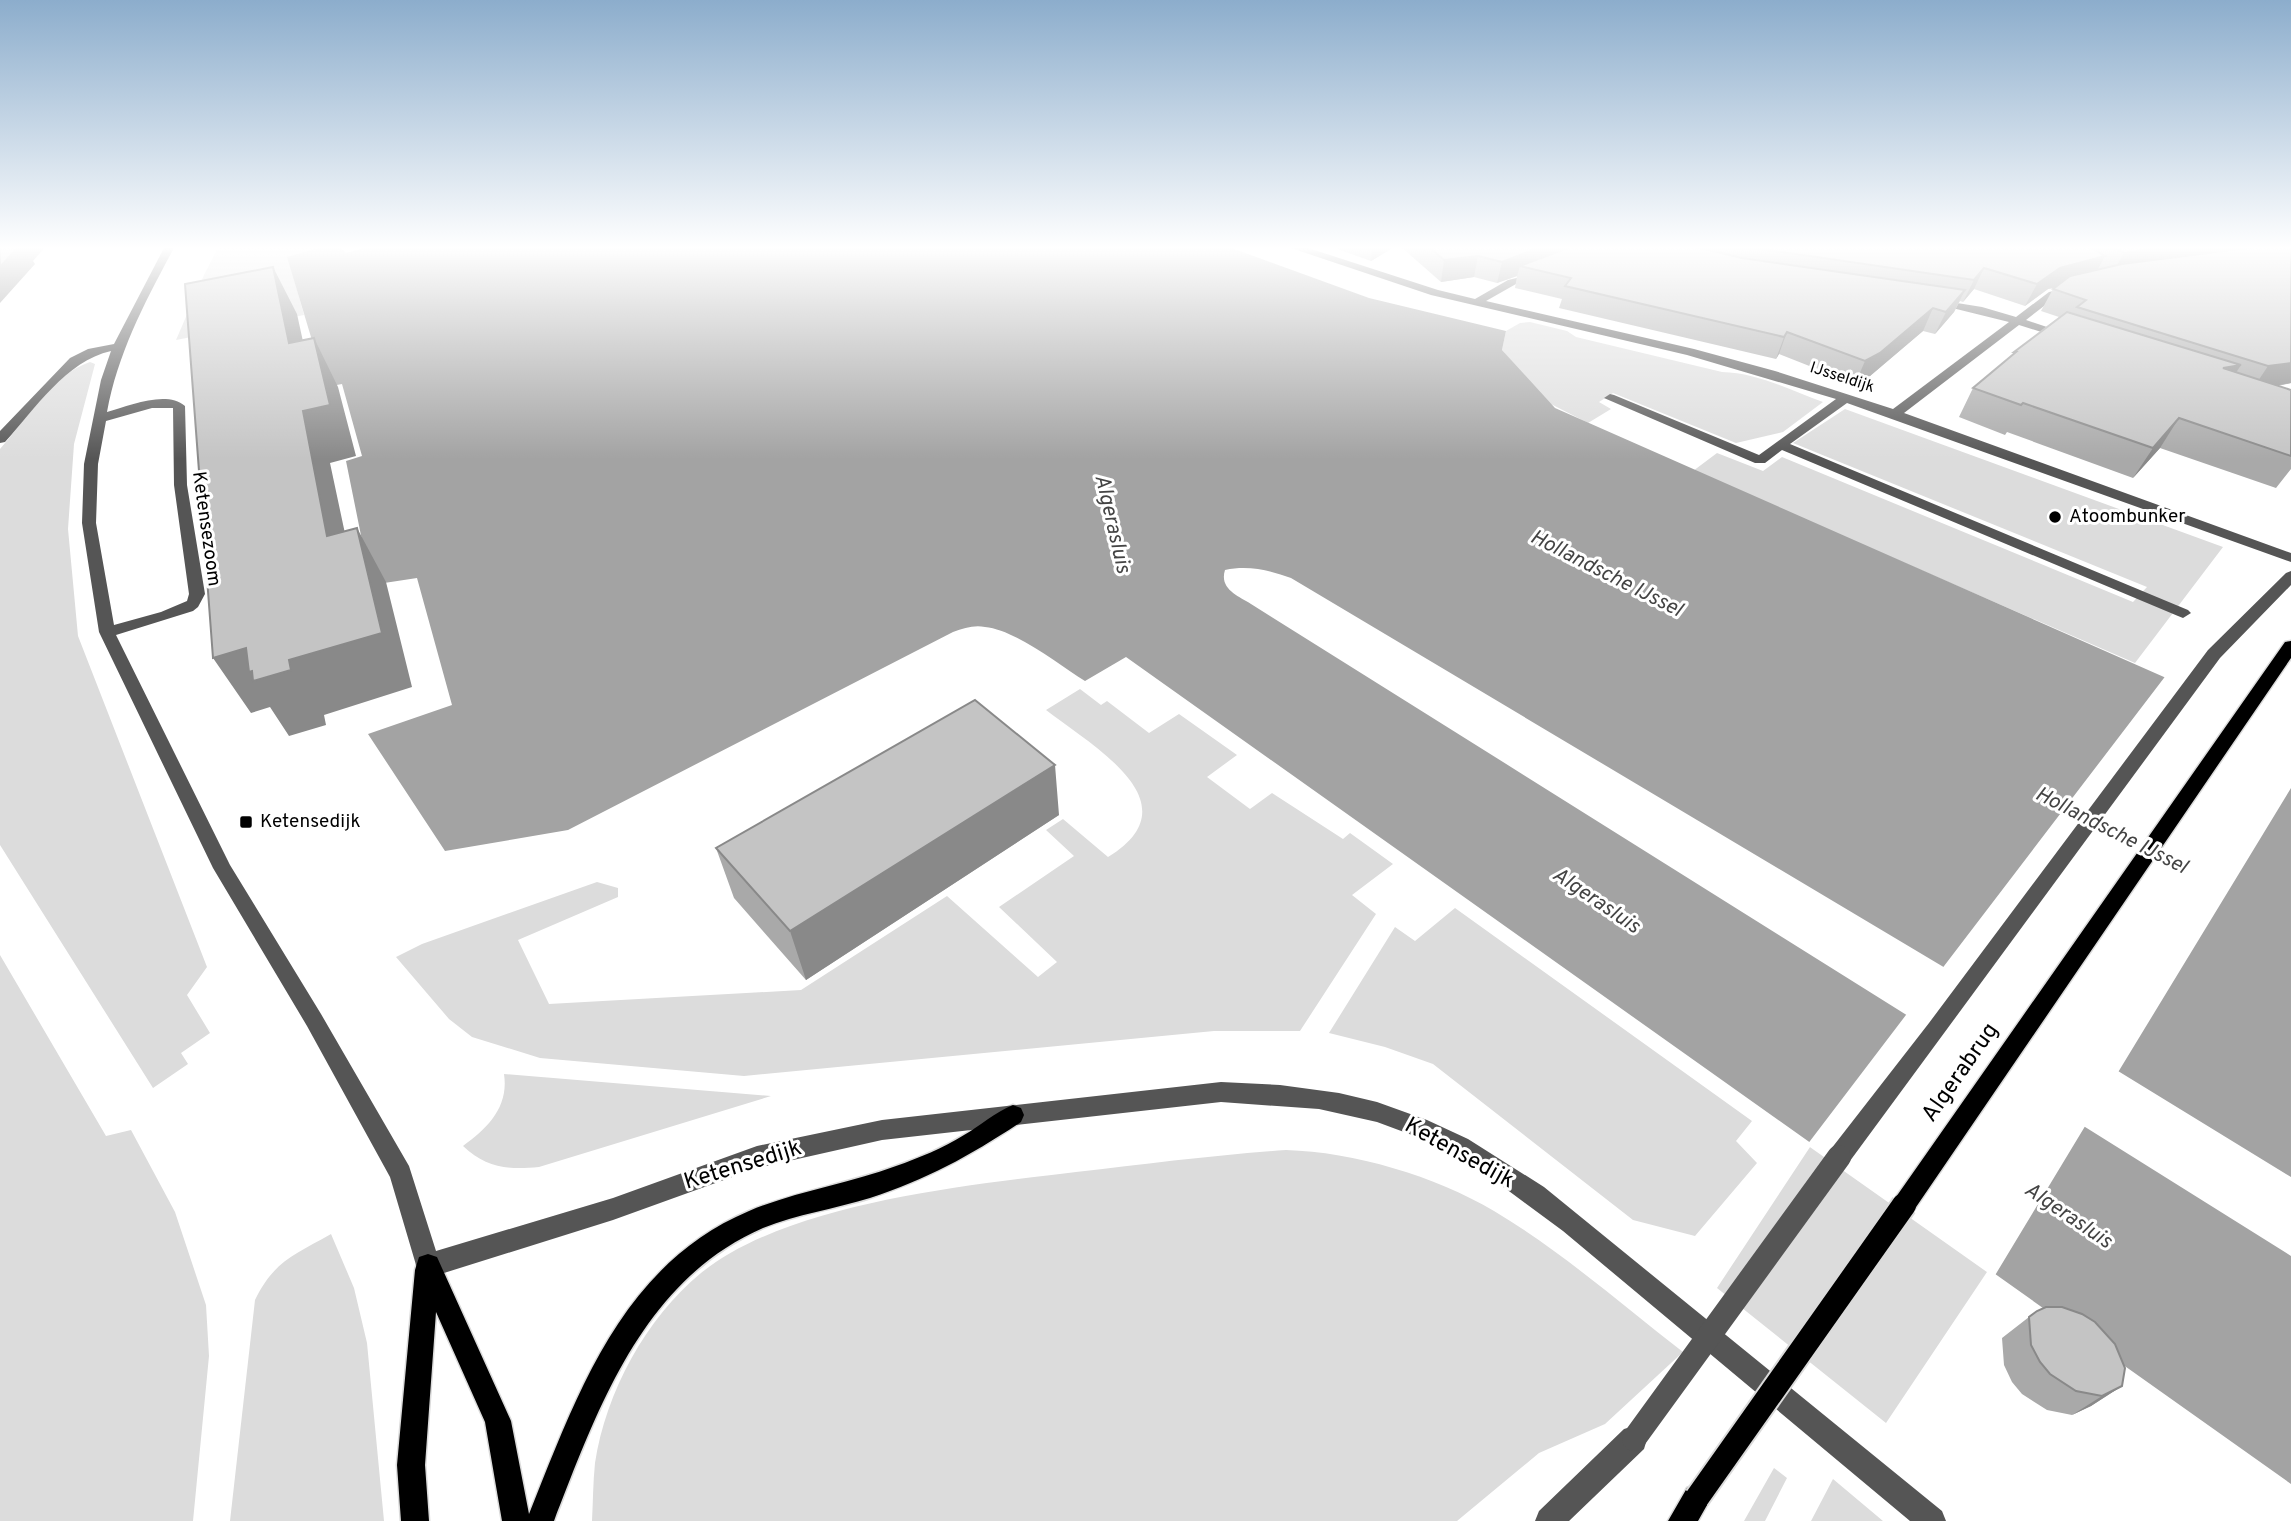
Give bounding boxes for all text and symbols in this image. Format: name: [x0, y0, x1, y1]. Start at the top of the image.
street label: IJsseldijk: [1807, 358, 1877, 398]
street label: Ketensezoom: [186, 470, 226, 588]
water label: Algerasluis: [1088, 472, 1137, 577]
place label: Atoombunker: [2069, 505, 2186, 529]
marker: Atoombunker: [2047, 509, 2063, 525]
water label: Hollandsche IJssel: [1525, 524, 1688, 625]
water label: Hollandsche IJssel: [2030, 781, 2193, 882]
place label: Ketensedijk: [260, 810, 360, 834]
marker: Ketensedijk: [238, 814, 254, 830]
water label: Algerasluis: [1547, 862, 1646, 941]
street label: Algerabrug: [1916, 1018, 2006, 1128]
street label: Ketensedijk: [1399, 1112, 1519, 1196]
street label: Ketensedijk: [681, 1134, 805, 1198]
water label: Algerasluis: [2019, 1177, 2118, 1256]

